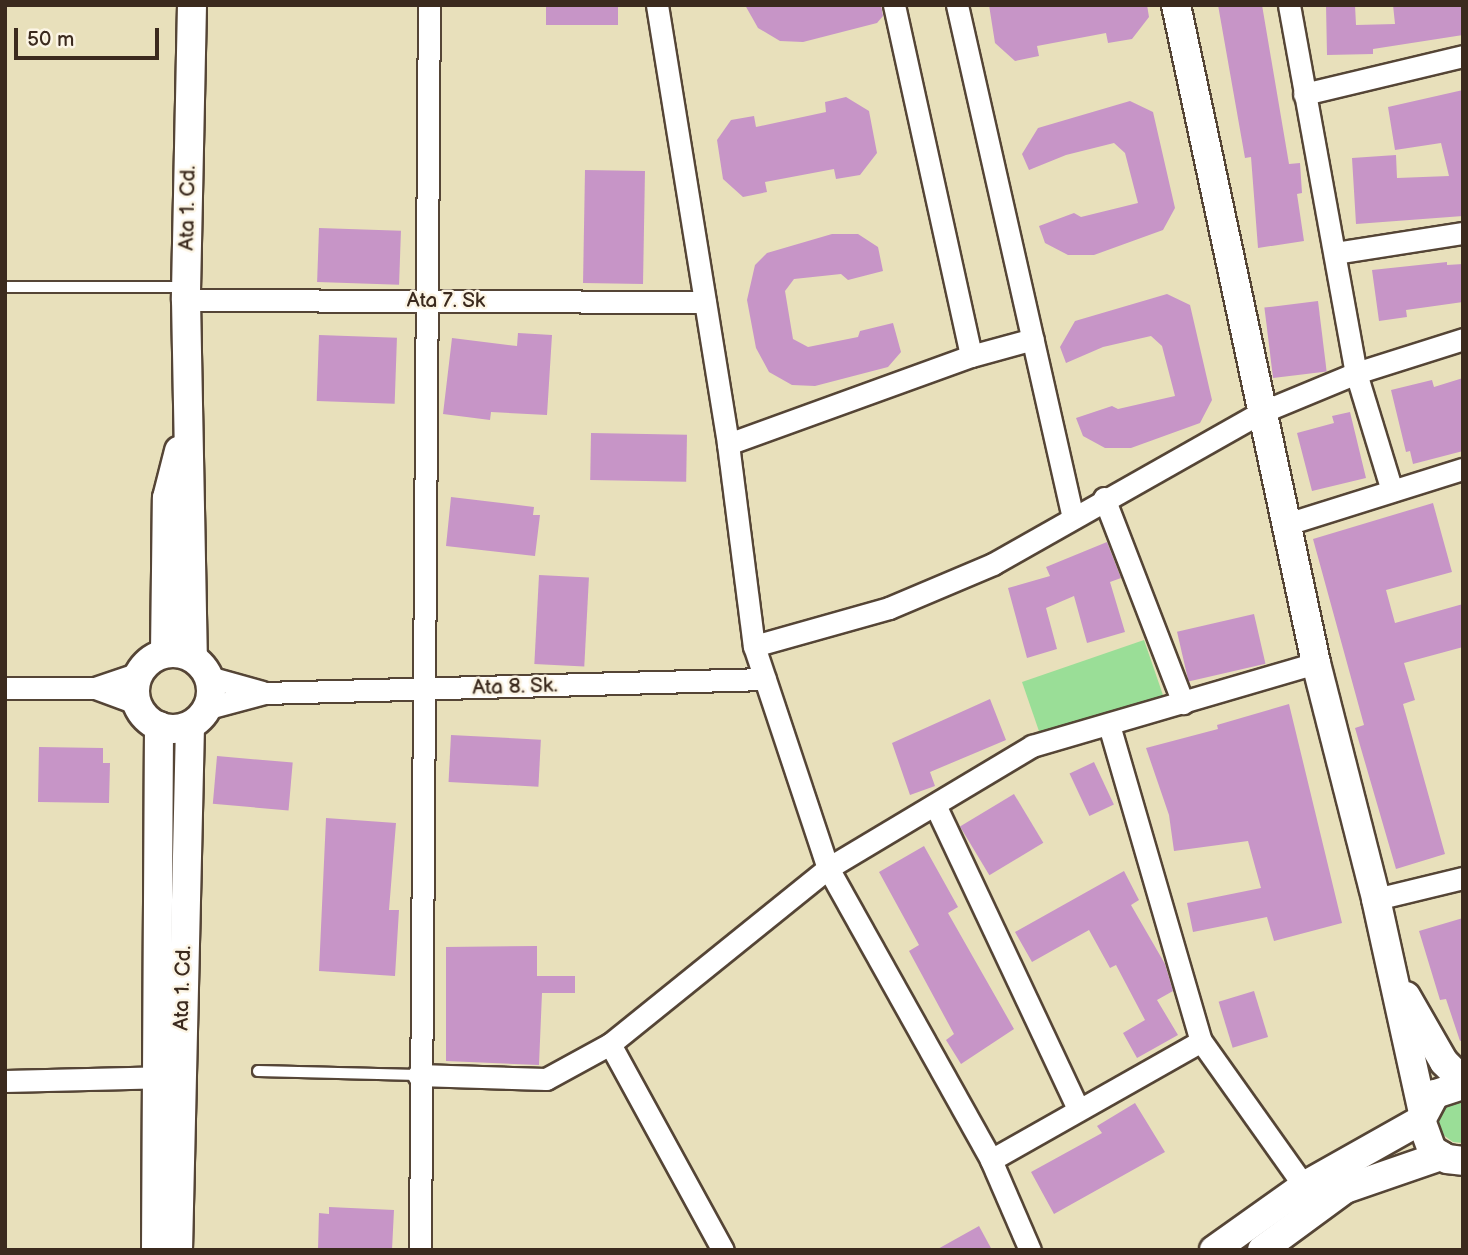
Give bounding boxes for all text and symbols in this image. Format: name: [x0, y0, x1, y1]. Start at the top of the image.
scale bar: [18, 14, 163, 58]
text: 50 m: [27, 27, 74, 52]
street label: Ata 1. Cd.: [175, 165, 201, 251]
street label: Ata 7. Sk: [406, 288, 486, 314]
street label: Ata 8. Sk.: [472, 673, 558, 701]
street label: Ata 1. Cd.: [169, 945, 197, 1031]

